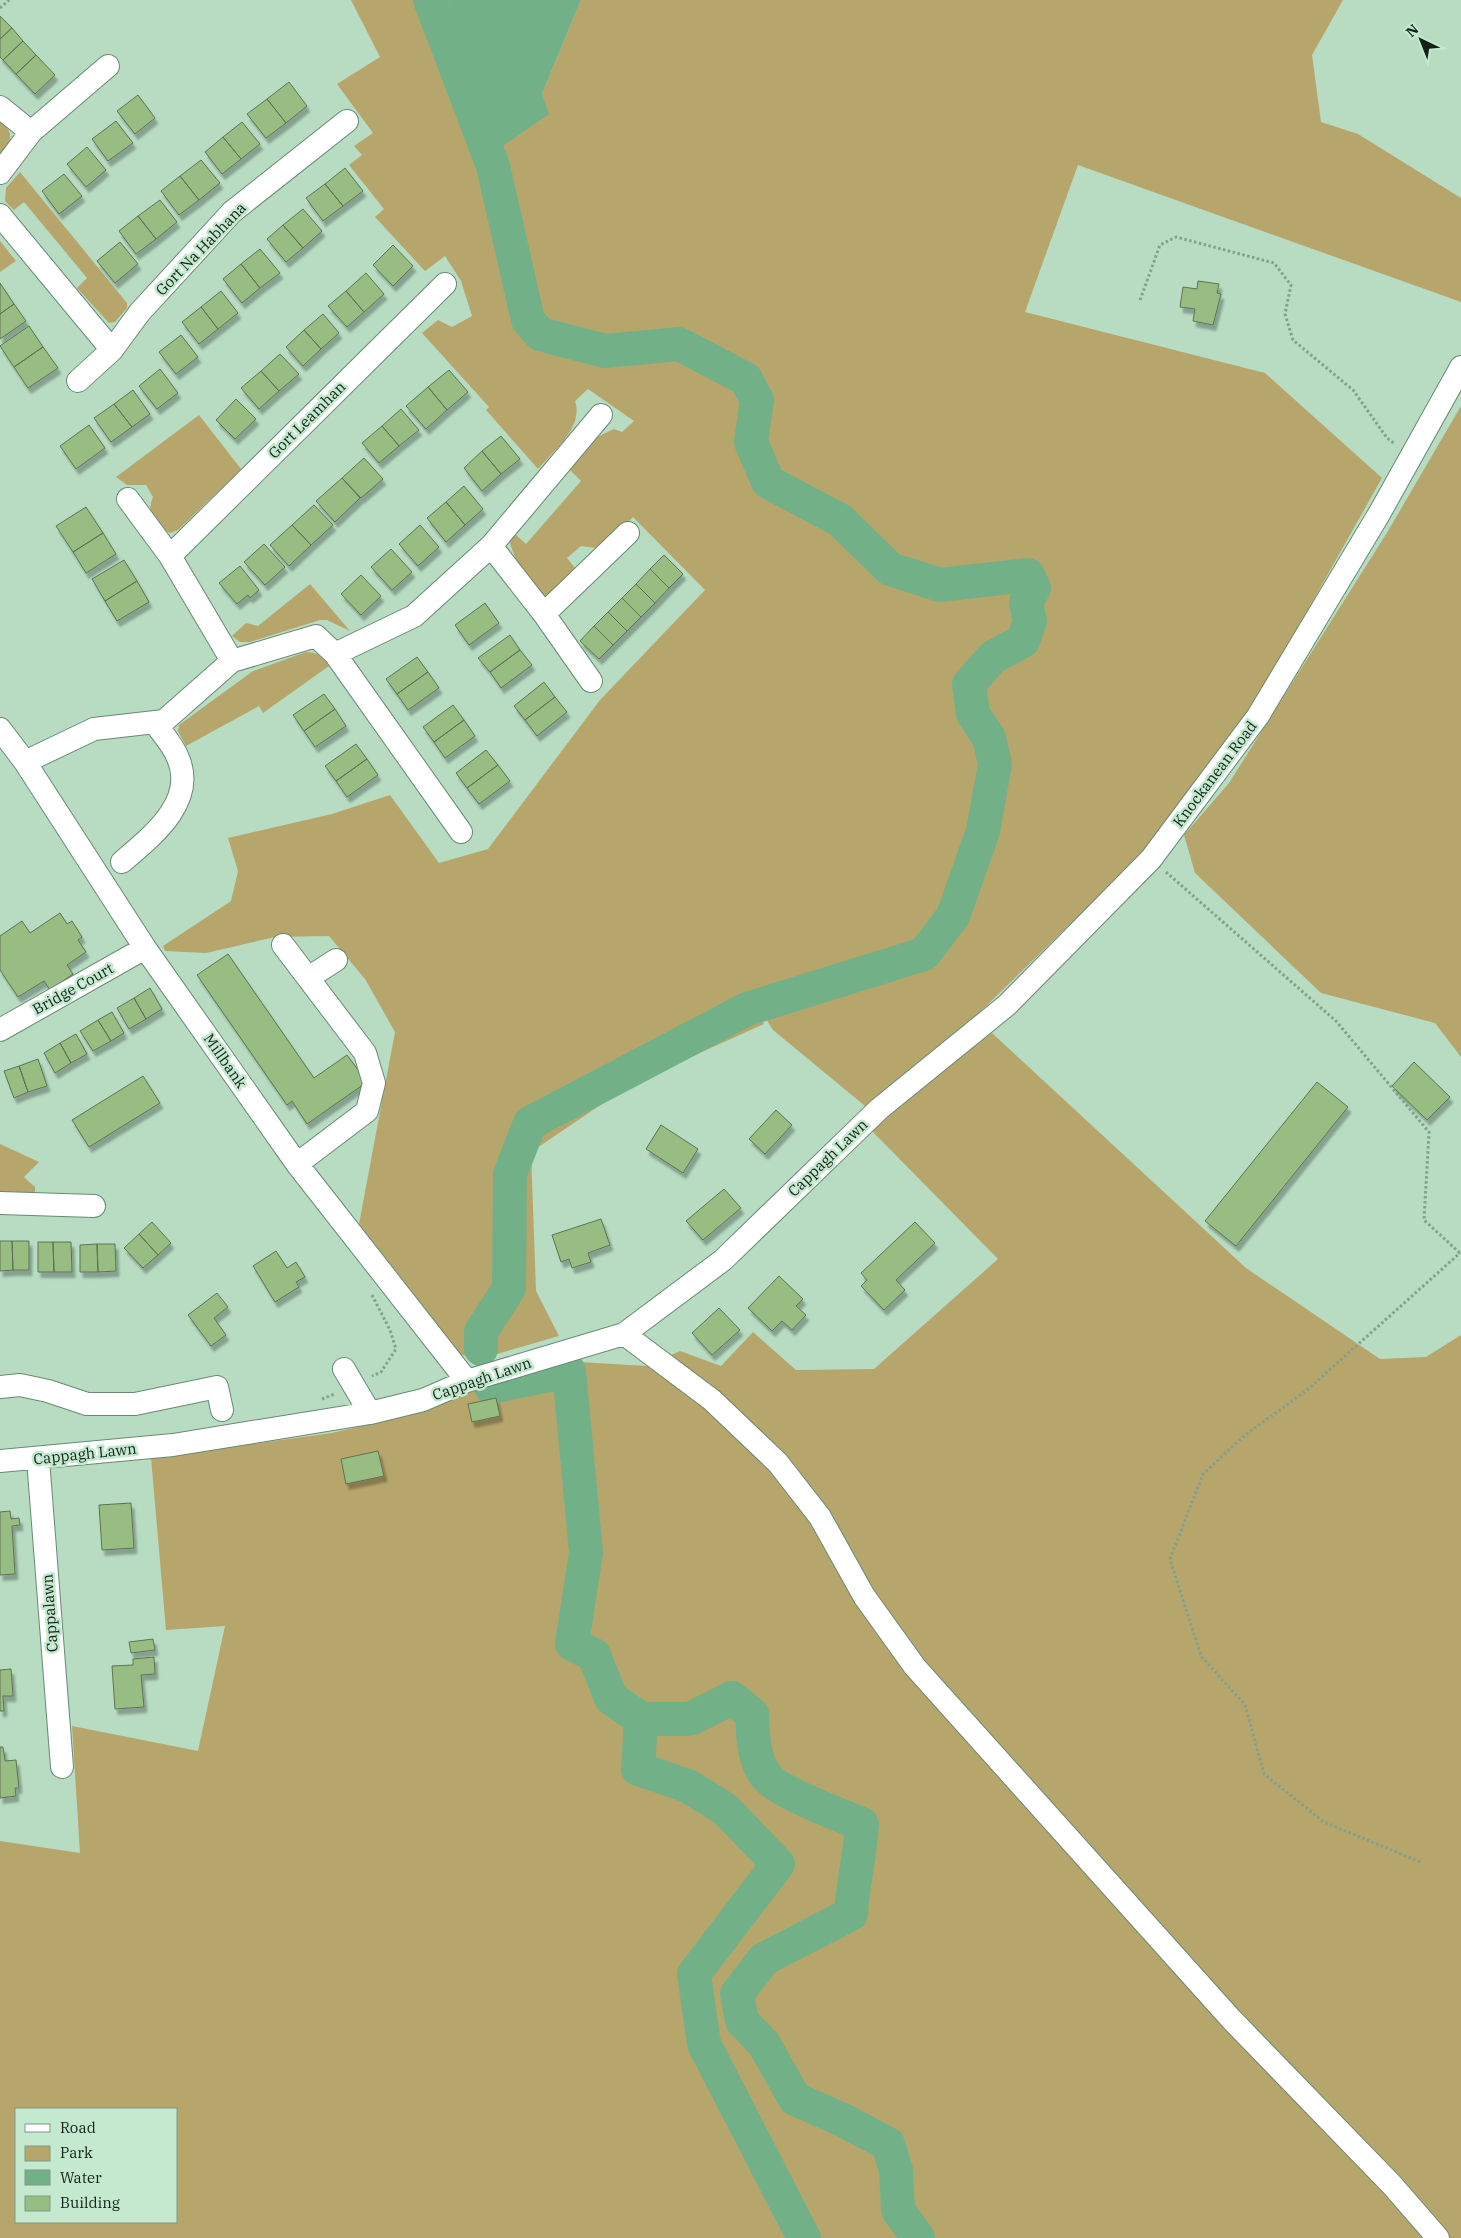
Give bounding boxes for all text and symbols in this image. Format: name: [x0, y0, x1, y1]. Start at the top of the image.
north arrow: [1396, 15, 1446, 65]
text: N: [1402, 20, 1422, 41]
street label: Gort Na Habhana: [151, 198, 250, 299]
street label: Gort Leamhan: [264, 377, 350, 462]
street label: Knockanean Road: [1168, 717, 1261, 831]
street label: Bridge Court: [29, 959, 117, 1019]
street label: Millbank: [200, 1030, 251, 1092]
street label: Cappagh Lawn: [784, 1115, 872, 1200]
street label: Cappagh Lawn: [430, 1353, 534, 1404]
street label: Cappagh Lawn: [32, 1439, 138, 1468]
street label: Cappalawn: [37, 1573, 62, 1653]
legend: [15, 2108, 178, 2223]
text: Road: [60, 2118, 96, 2137]
text: Park: [60, 2143, 93, 2162]
text: Water: [60, 2168, 102, 2187]
text: Building: [60, 2193, 120, 2212]

